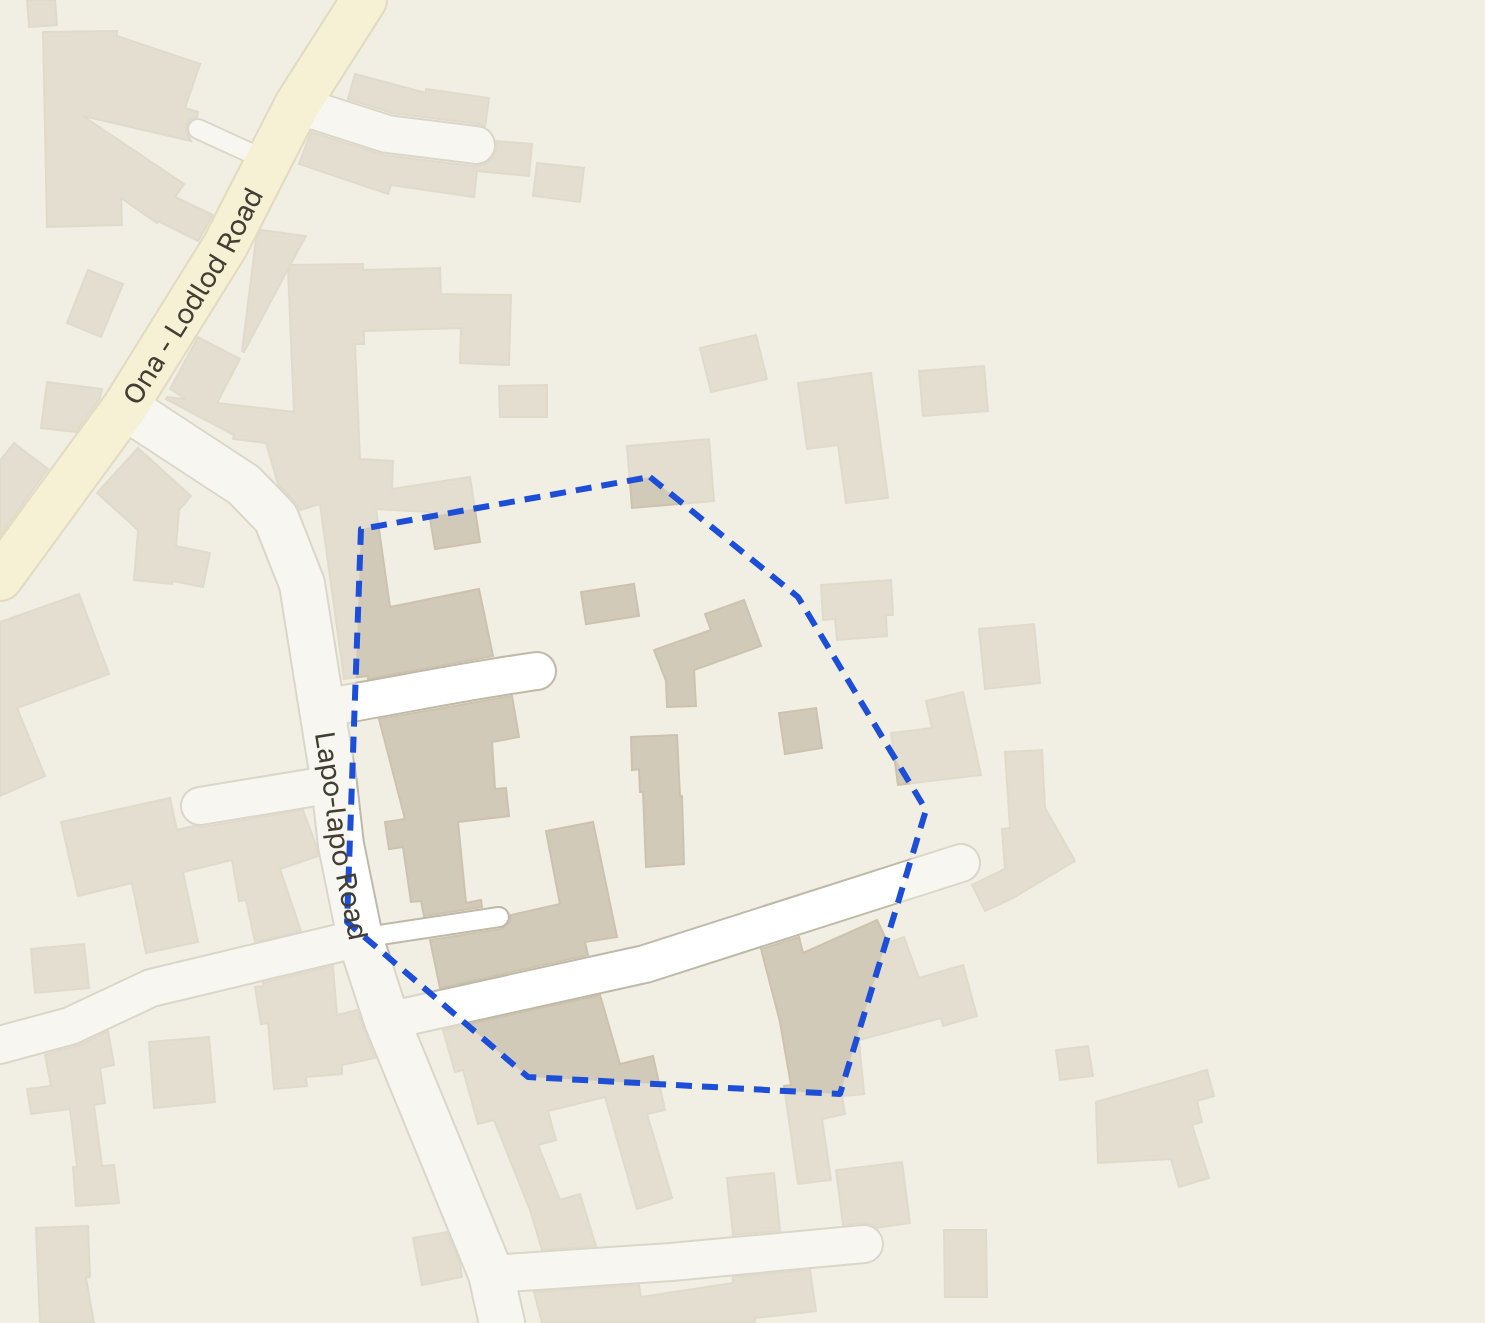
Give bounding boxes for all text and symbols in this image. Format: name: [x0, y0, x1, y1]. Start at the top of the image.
street label: Ona - Lodlod Road: [115, 182, 269, 410]
street label: Lapo-lapo Road: [309, 729, 376, 943]

